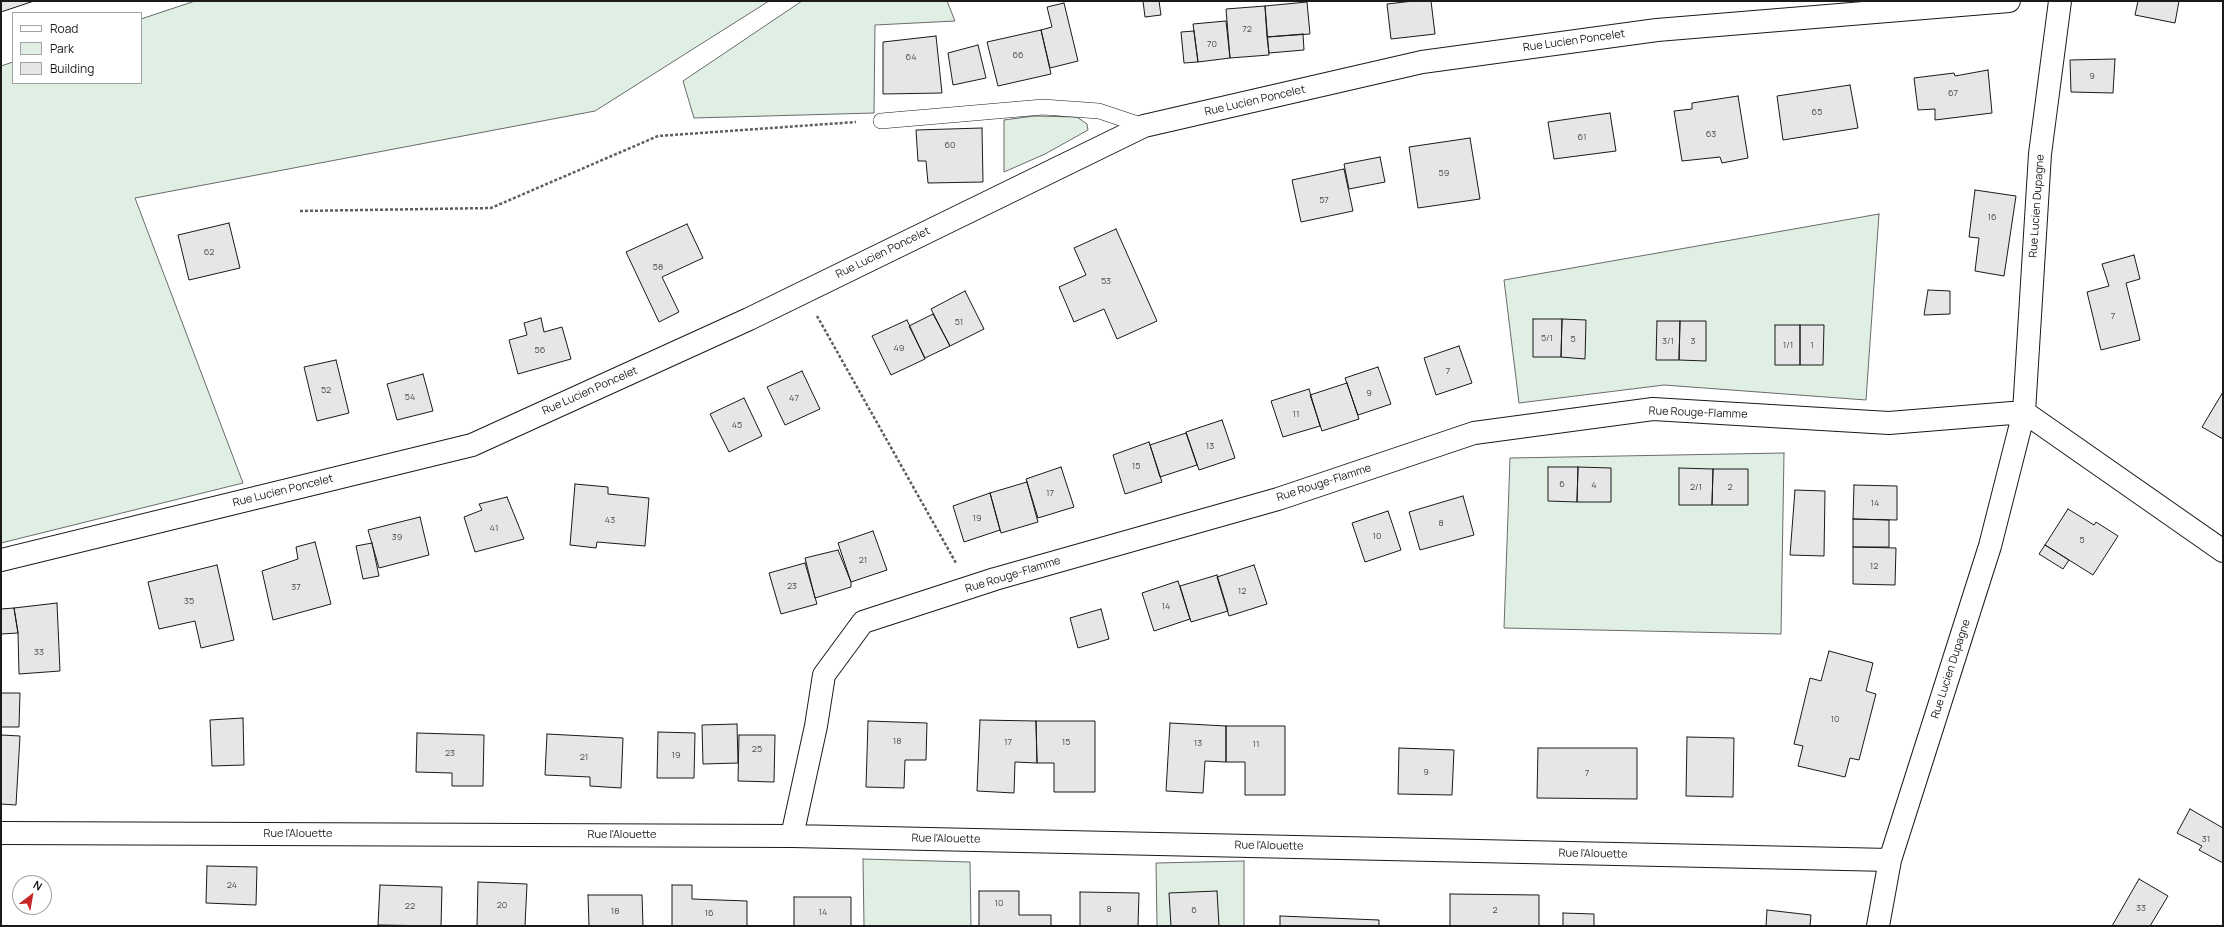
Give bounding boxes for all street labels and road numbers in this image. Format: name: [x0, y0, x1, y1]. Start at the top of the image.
street label: Rue Lucien Poncelet: [1522, 27, 1626, 55]
street label: Rue Lucien Poncelet: [1203, 83, 1307, 119]
street label: Rue Lucien Dupagne: [2027, 154, 2047, 258]
street label: Rue Lucien Poncelet: [834, 224, 932, 282]
street label: Rue Lucien Poncelet: [540, 364, 640, 418]
street label: Rue Rouge-Flamme: [1648, 405, 1748, 421]
street label: Rue Rouge-Flamme: [1275, 461, 1373, 505]
street label: Rue Lucien Poncelet: [231, 472, 335, 510]
street label: Rue Rouge-Flamme: [964, 554, 1062, 596]
street label: Rue Lucien Dupagne: [1929, 618, 1973, 720]
street label: Rue l'Alouette: [264, 827, 332, 841]
street label: Rue l'Alouette: [588, 828, 656, 842]
street label: Rue l'Alouette: [911, 832, 981, 846]
street label: Rue l'Alouette: [1234, 839, 1304, 853]
street label: Rue l'Alouette: [1558, 847, 1628, 861]

